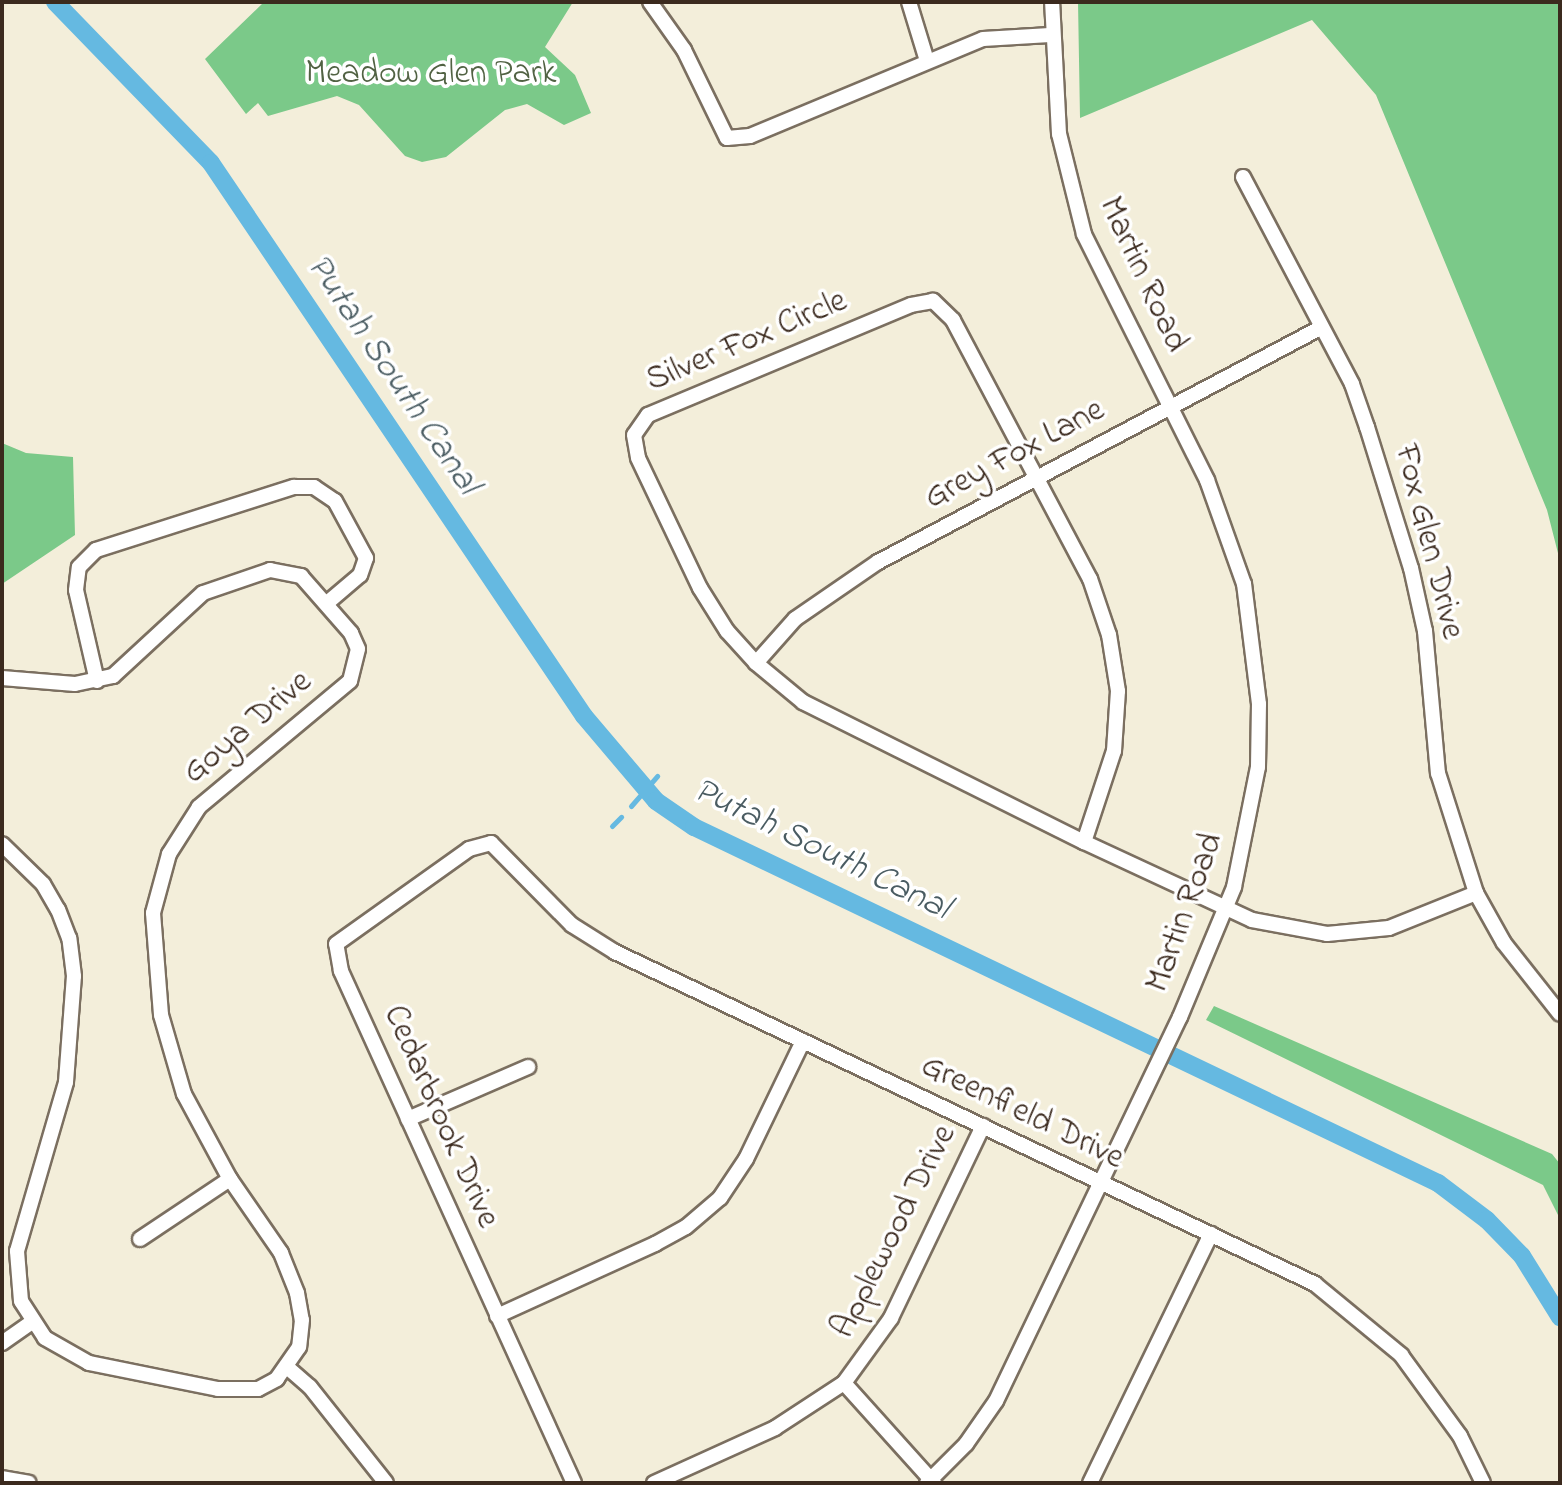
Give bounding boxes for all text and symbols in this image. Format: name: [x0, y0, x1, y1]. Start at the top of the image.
park label: Meadow Glen Park: [306, 55, 556, 95]
street label: Martin Road: [1088, 191, 1196, 359]
water label: Putah South Canal: [296, 247, 488, 503]
street label: Silver Fox Circle: [641, 281, 853, 403]
street label: Grey Fox Lane: [918, 391, 1112, 519]
street label: Fox Glen Drive: [1384, 441, 1472, 643]
street label: Goya Drive: [175, 662, 321, 794]
water label: Putah South Canal: [686, 769, 956, 931]
street label: Martin Road: [1138, 828, 1234, 998]
street label: Cedarbrook Drive: [373, 999, 507, 1235]
street label: Greenfield Drive: [914, 1046, 1130, 1180]
street label: Applewood Drive: [824, 1119, 966, 1345]

